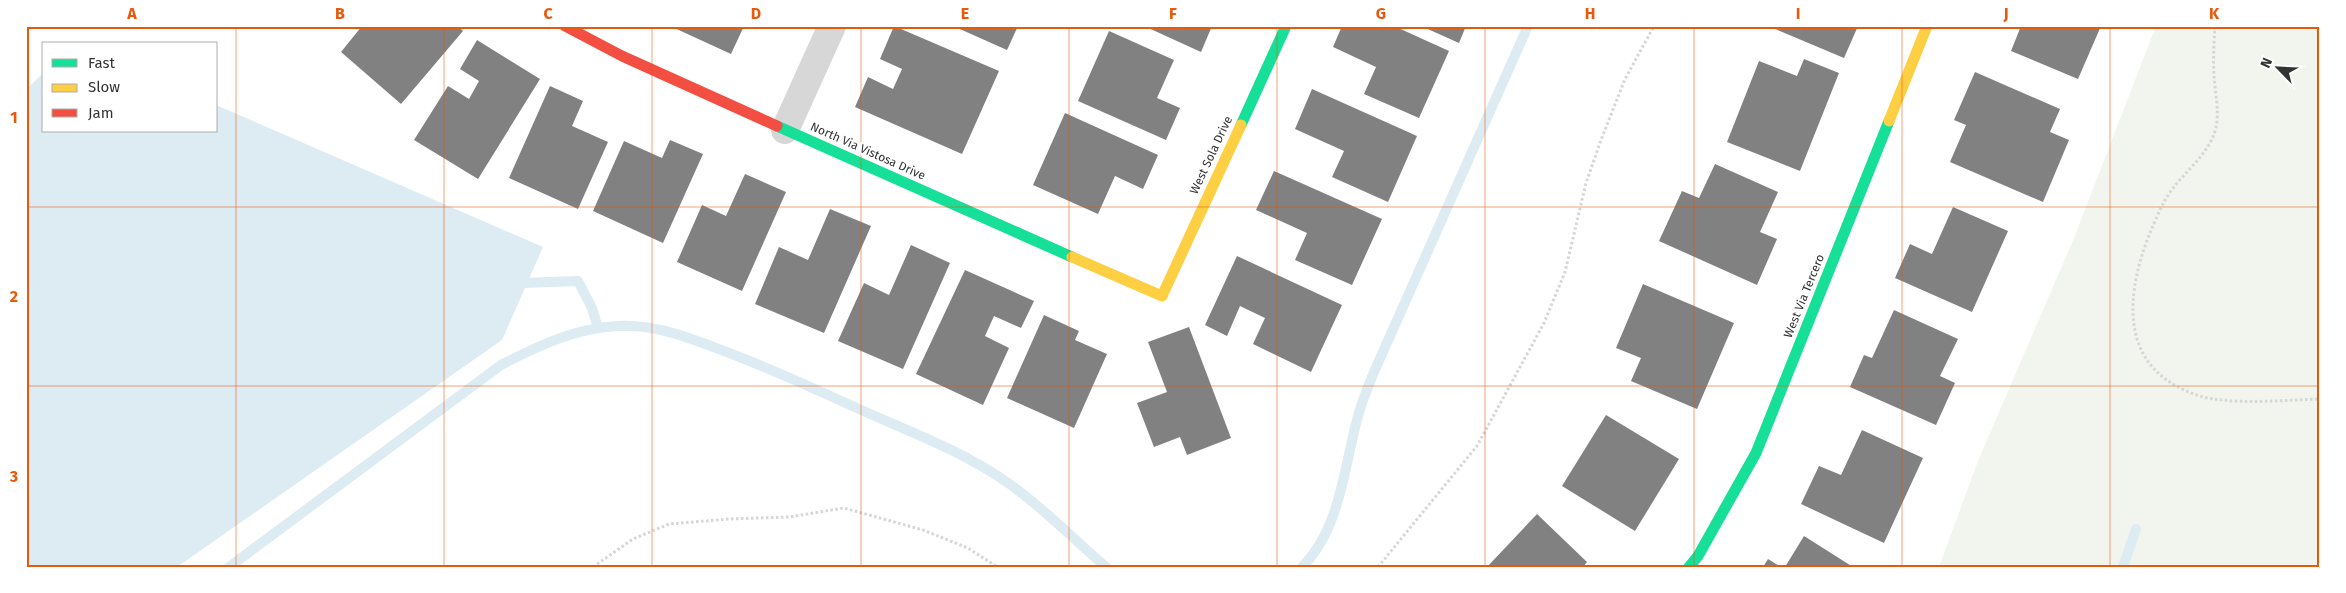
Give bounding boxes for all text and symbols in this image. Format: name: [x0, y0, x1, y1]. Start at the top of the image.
text: A: [126, 4, 137, 23]
text: B: [335, 4, 345, 23]
text: C: [543, 4, 553, 23]
text: D: [751, 4, 761, 23]
text: E: [961, 4, 969, 23]
text: F: [1169, 4, 1177, 23]
text: G: [1376, 4, 1386, 23]
text: H: [1585, 4, 1595, 23]
text: I: [1796, 4, 1800, 23]
text: J: [2002, 4, 2009, 23]
text: K: [2209, 4, 2220, 23]
legend: [42, 42, 218, 132]
north arrow: [2254, 42, 2304, 92]
text: Fast: [88, 54, 115, 72]
text: N: [2257, 55, 2276, 71]
text: Slow: [88, 78, 120, 96]
text: Jam: [88, 104, 114, 122]
text: 1: [10, 108, 18, 127]
street label: West Sola Drive: [1187, 114, 1235, 196]
street label: North Via Vistosa Drive: [808, 119, 928, 183]
street label: West Via Tercero: [1781, 252, 1827, 340]
text: 2: [10, 287, 18, 306]
text: 3: [9, 467, 18, 486]

